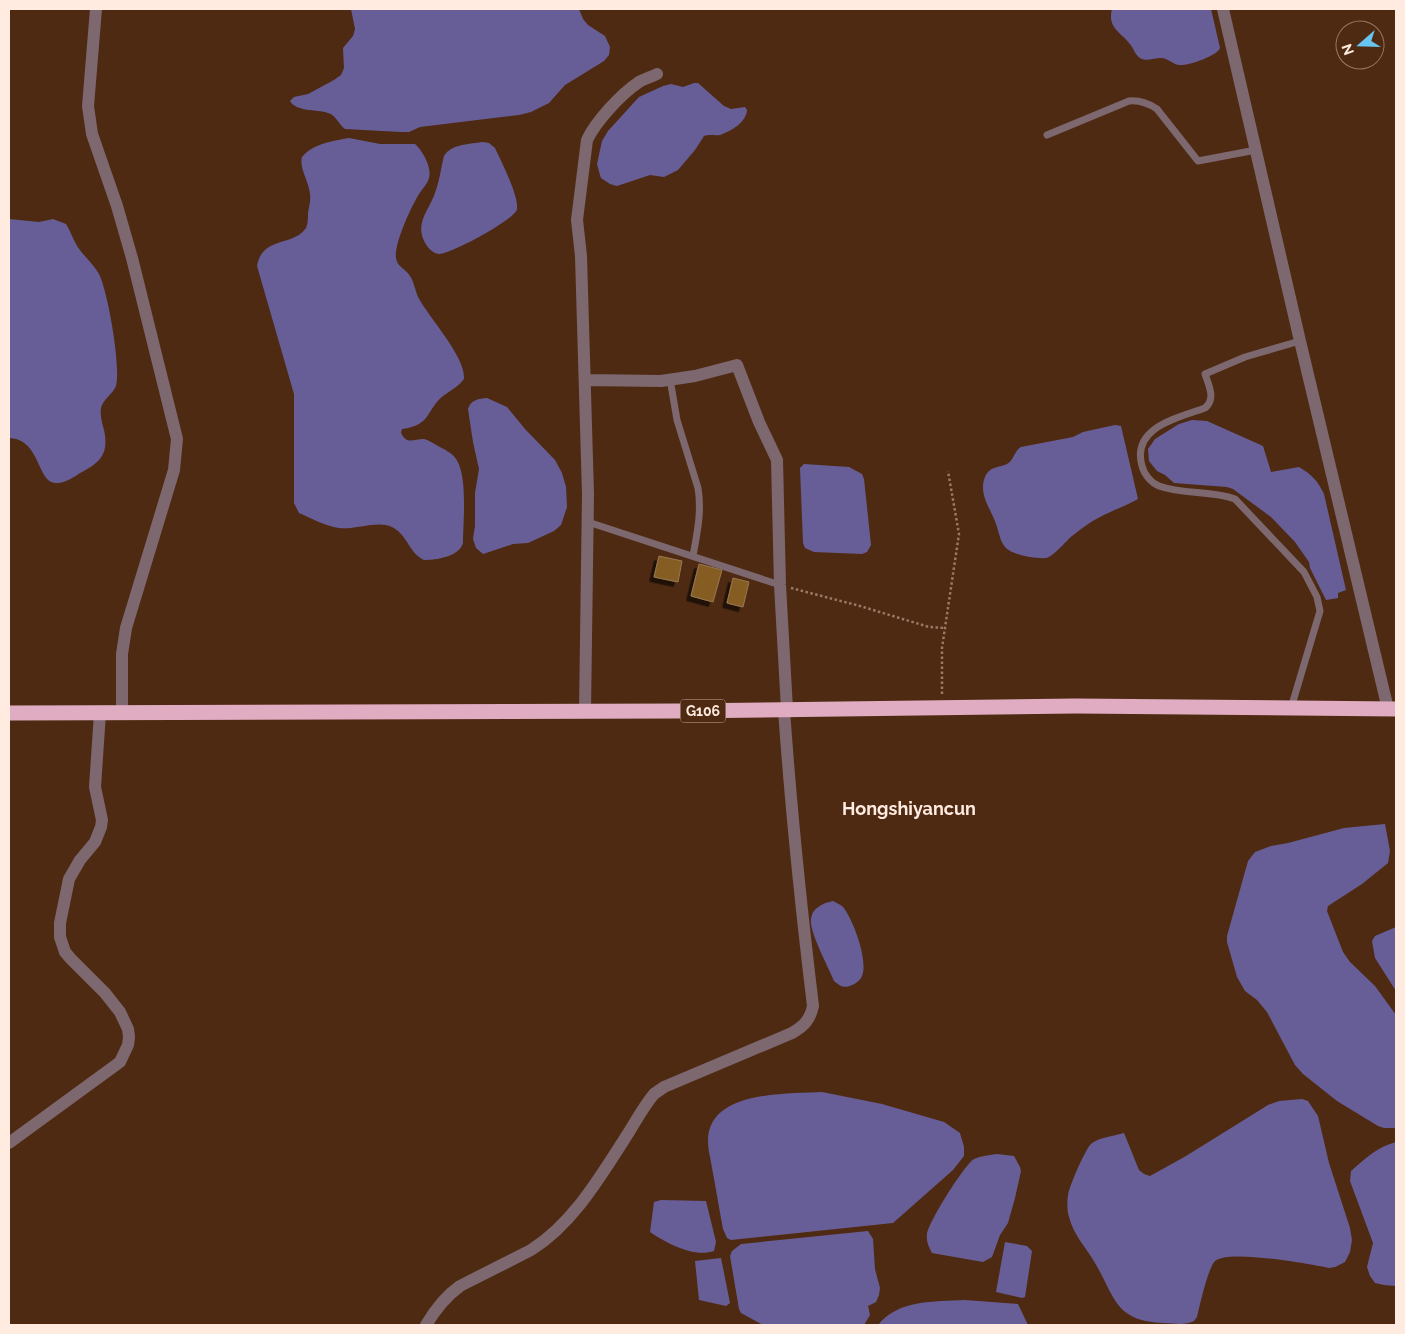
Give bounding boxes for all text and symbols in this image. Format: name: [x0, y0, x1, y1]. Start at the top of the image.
north arrow: [1335, 20, 1385, 70]
text: N: [1338, 42, 1357, 57]
road number: G106: [680, 699, 726, 722]
district label: Hongshiyancun: [842, 798, 976, 819]

